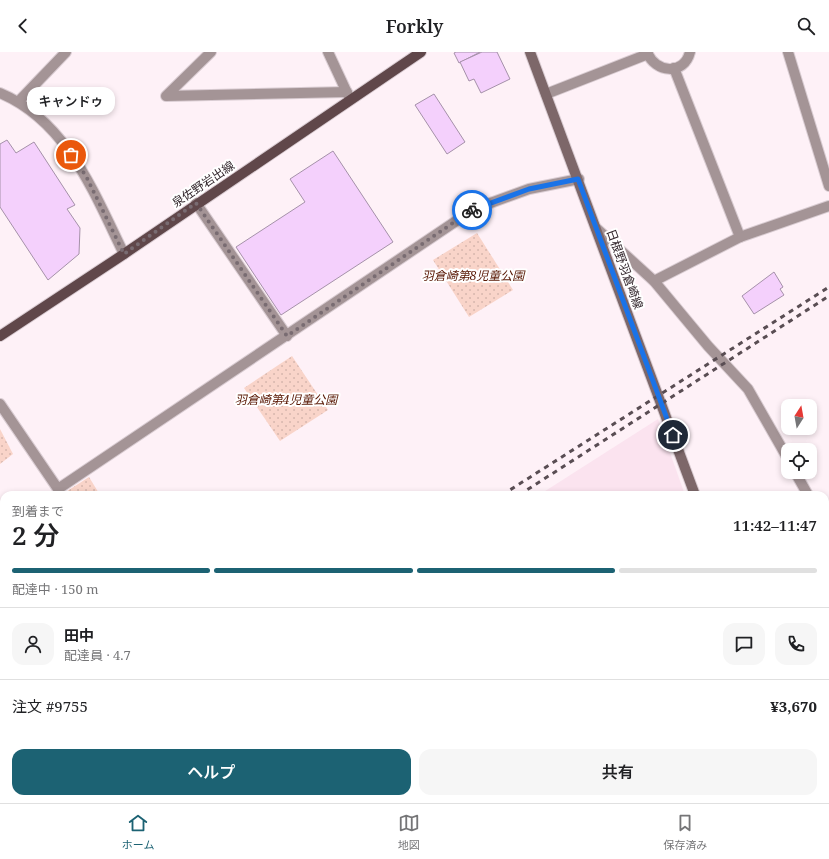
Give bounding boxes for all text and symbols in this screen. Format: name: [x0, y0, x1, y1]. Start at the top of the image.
text: Forkly: [386, 14, 443, 38]
icon: back: [12, 15, 34, 37]
icon: search: [795, 15, 817, 37]
callout: キャンドゥ: [27, 87, 115, 115]
text: キャンドゥ: [38, 92, 104, 110]
pin: [54, 138, 88, 172]
icon: bag: [60, 144, 82, 166]
street label: 泉佐野岩出線: [168, 157, 238, 211]
courier: [452, 190, 492, 230]
icon: bike: [461, 199, 483, 221]
street label: 日根野羽倉崎線: [603, 227, 647, 311]
park label: 羽倉崎第8児童公園: [422, 267, 526, 284]
park label: 羽倉崎第4児童公園: [235, 391, 339, 408]
north arrow: [781, 399, 817, 435]
map controls: [781, 399, 817, 479]
pin: [656, 418, 690, 452]
icon: home: [662, 424, 684, 446]
button: locate: [781, 443, 817, 479]
text: 到着まで: [12, 502, 64, 520]
text: 11:42–11:47: [733, 515, 817, 535]
text: 2 分: [12, 517, 59, 553]
text: 配達中 · 150 m: [12, 580, 98, 598]
button: person: [12, 623, 54, 665]
button: chat: [723, 623, 765, 665]
button: phone: [775, 623, 817, 665]
text: 田中: [64, 625, 94, 645]
text: 配達員 · 4.7: [64, 646, 131, 664]
text: 注文 #9755: [12, 696, 88, 716]
text: ¥3,670: [770, 696, 817, 716]
button: ヘルプ: [12, 749, 411, 795]
button: 共有: [419, 749, 817, 795]
tab: ホーム: [122, 812, 154, 852]
tab: 地図: [398, 812, 420, 852]
tab: 保存済み: [663, 812, 707, 852]

